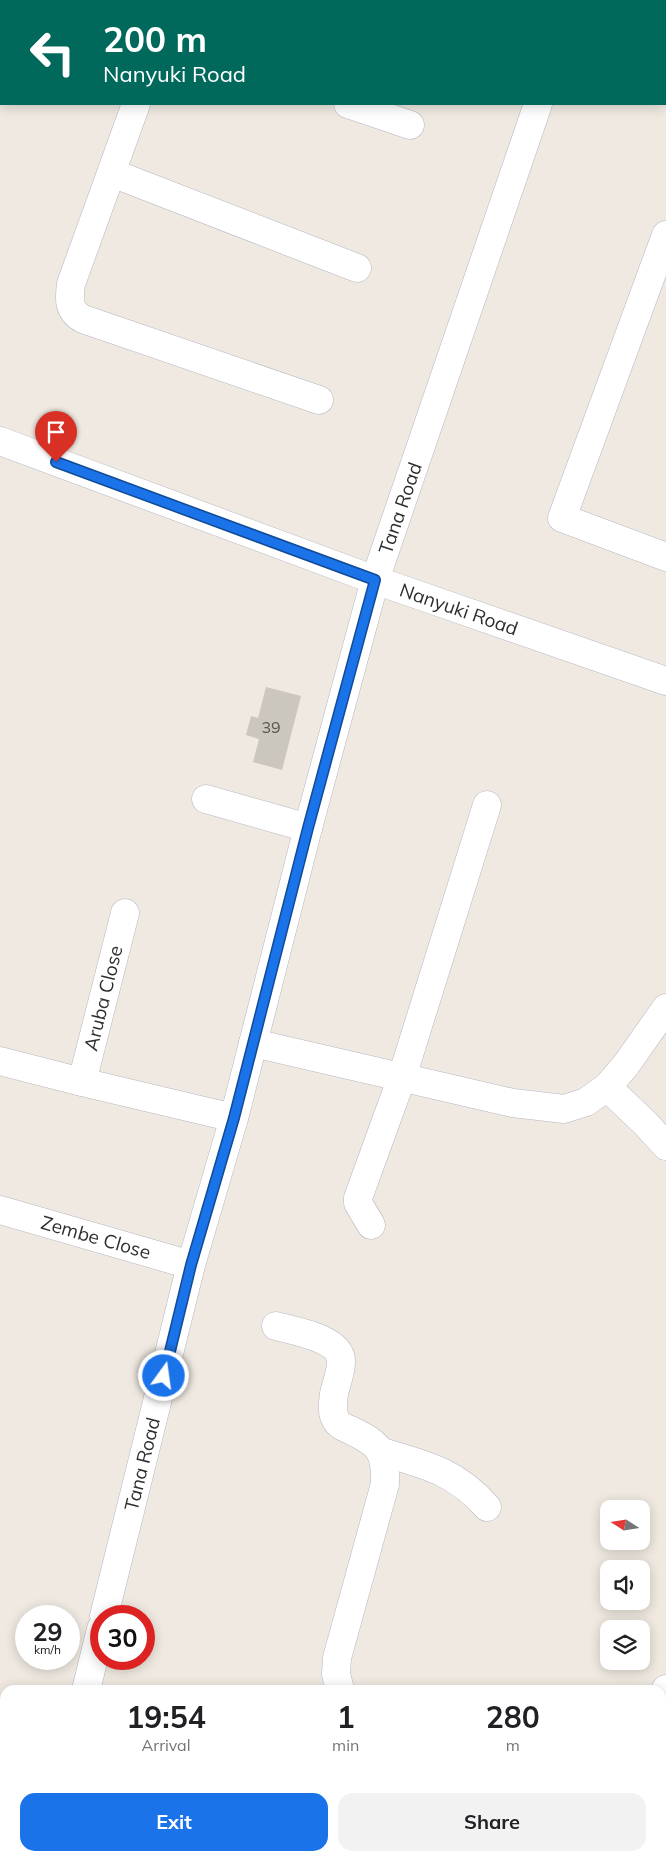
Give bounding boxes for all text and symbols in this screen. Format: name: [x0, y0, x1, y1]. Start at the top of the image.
text: 200 m: [103, 17, 207, 61]
icon: left: [20, 20, 85, 85]
text: Nanyuki Road: [103, 60, 246, 88]
pin: [35, 411, 77, 462]
icon: arrive: [42, 418, 70, 446]
street label: Tana Road: [373, 459, 427, 557]
street label: Nanyuki Road: [397, 578, 521, 640]
house number: 39: [261, 717, 281, 737]
street label: Aruba Close: [78, 943, 128, 1053]
street label: Zembe Close: [38, 1210, 154, 1264]
position arrow: [137, 1349, 189, 1401]
street label: Tana Road: [119, 1415, 165, 1513]
north arrow: [600, 1500, 650, 1550]
map controls: [600, 1500, 650, 1670]
button: sound: [600, 1560, 650, 1610]
speed limit sign: 30: [90, 1605, 155, 1670]
text: 29: [32, 1616, 63, 1647]
button: layers: [600, 1620, 650, 1670]
text: km/h: [34, 1642, 61, 1657]
text: 19:54: [126, 1698, 206, 1736]
text: 1: [337, 1698, 355, 1736]
text: 280: [486, 1698, 540, 1736]
text: Arrival: [142, 1735, 191, 1755]
text: min: [332, 1735, 359, 1755]
text: m: [506, 1735, 520, 1755]
button: Exit: [20, 1793, 328, 1851]
button: Share: [338, 1793, 646, 1851]

